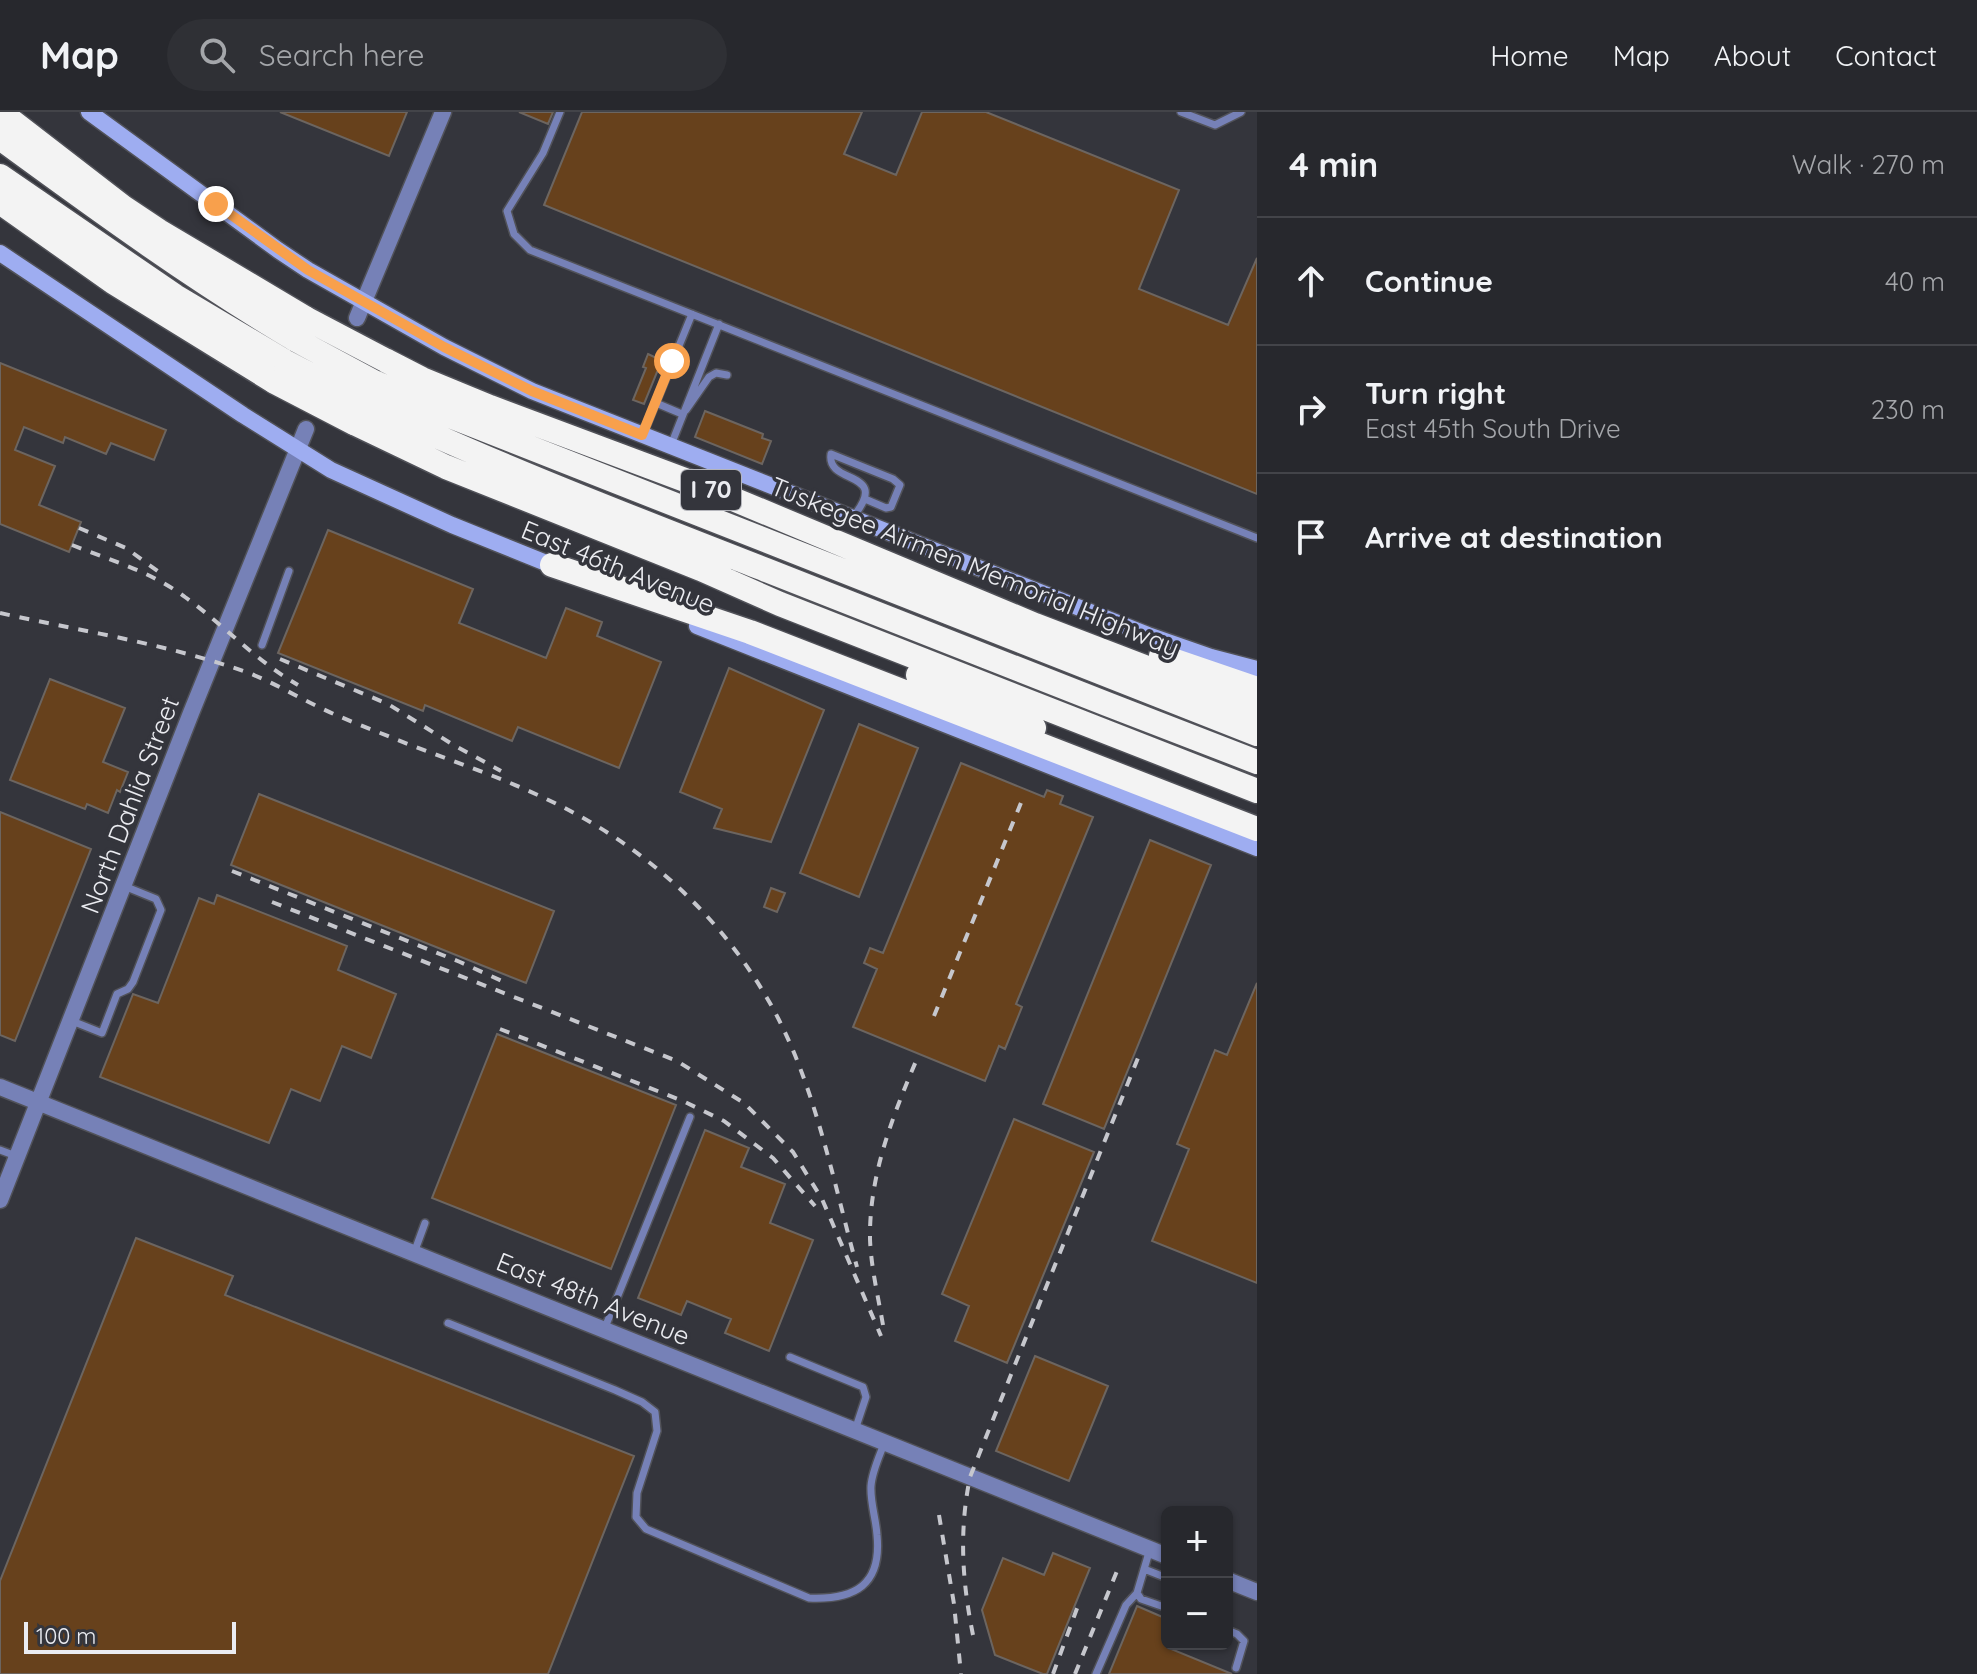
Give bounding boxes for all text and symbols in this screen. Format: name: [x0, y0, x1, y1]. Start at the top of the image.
search box: [167, 19, 727, 91]
text: Map: [40, 31, 119, 79]
icon: search: [195, 33, 239, 77]
text: Search here: [259, 36, 424, 74]
text: Home: [1490, 38, 1569, 73]
text: Map: [1613, 38, 1670, 73]
text: About: [1714, 38, 1791, 73]
text: Contact: [1835, 38, 1937, 73]
text: 4 min: [1289, 143, 1378, 186]
text: Walk · 270 m: [1792, 148, 1945, 181]
route end: [198, 186, 234, 222]
icon: ahead: [1289, 259, 1333, 303]
text: Continue: [1365, 262, 1493, 300]
text: 40 m: [1885, 265, 1945, 298]
route start: [654, 343, 690, 379]
text: Turn right: [1365, 374, 1506, 412]
icon: right: [1289, 387, 1333, 431]
text: 230 m: [1871, 393, 1945, 426]
text: East 45th South Drive: [1365, 412, 1621, 445]
street label: Tuskegee Airmen Memorial Highway: [766, 469, 1184, 664]
road number: I 70: [681, 470, 741, 510]
street label: East 46th Avenue: [517, 513, 720, 620]
icon: arrive: [1289, 515, 1333, 559]
text: Arrive at destination: [1365, 518, 1663, 556]
street label: North Dahlia Street: [73, 692, 186, 918]
street label: East 48th Avenue: [492, 1245, 695, 1352]
map controls: [1161, 1506, 1233, 1650]
button: +: [1161, 1506, 1233, 1578]
button: −: [1161, 1578, 1233, 1650]
scale bar: [24, 1618, 236, 1654]
text: 100 m: [36, 1622, 96, 1650]

